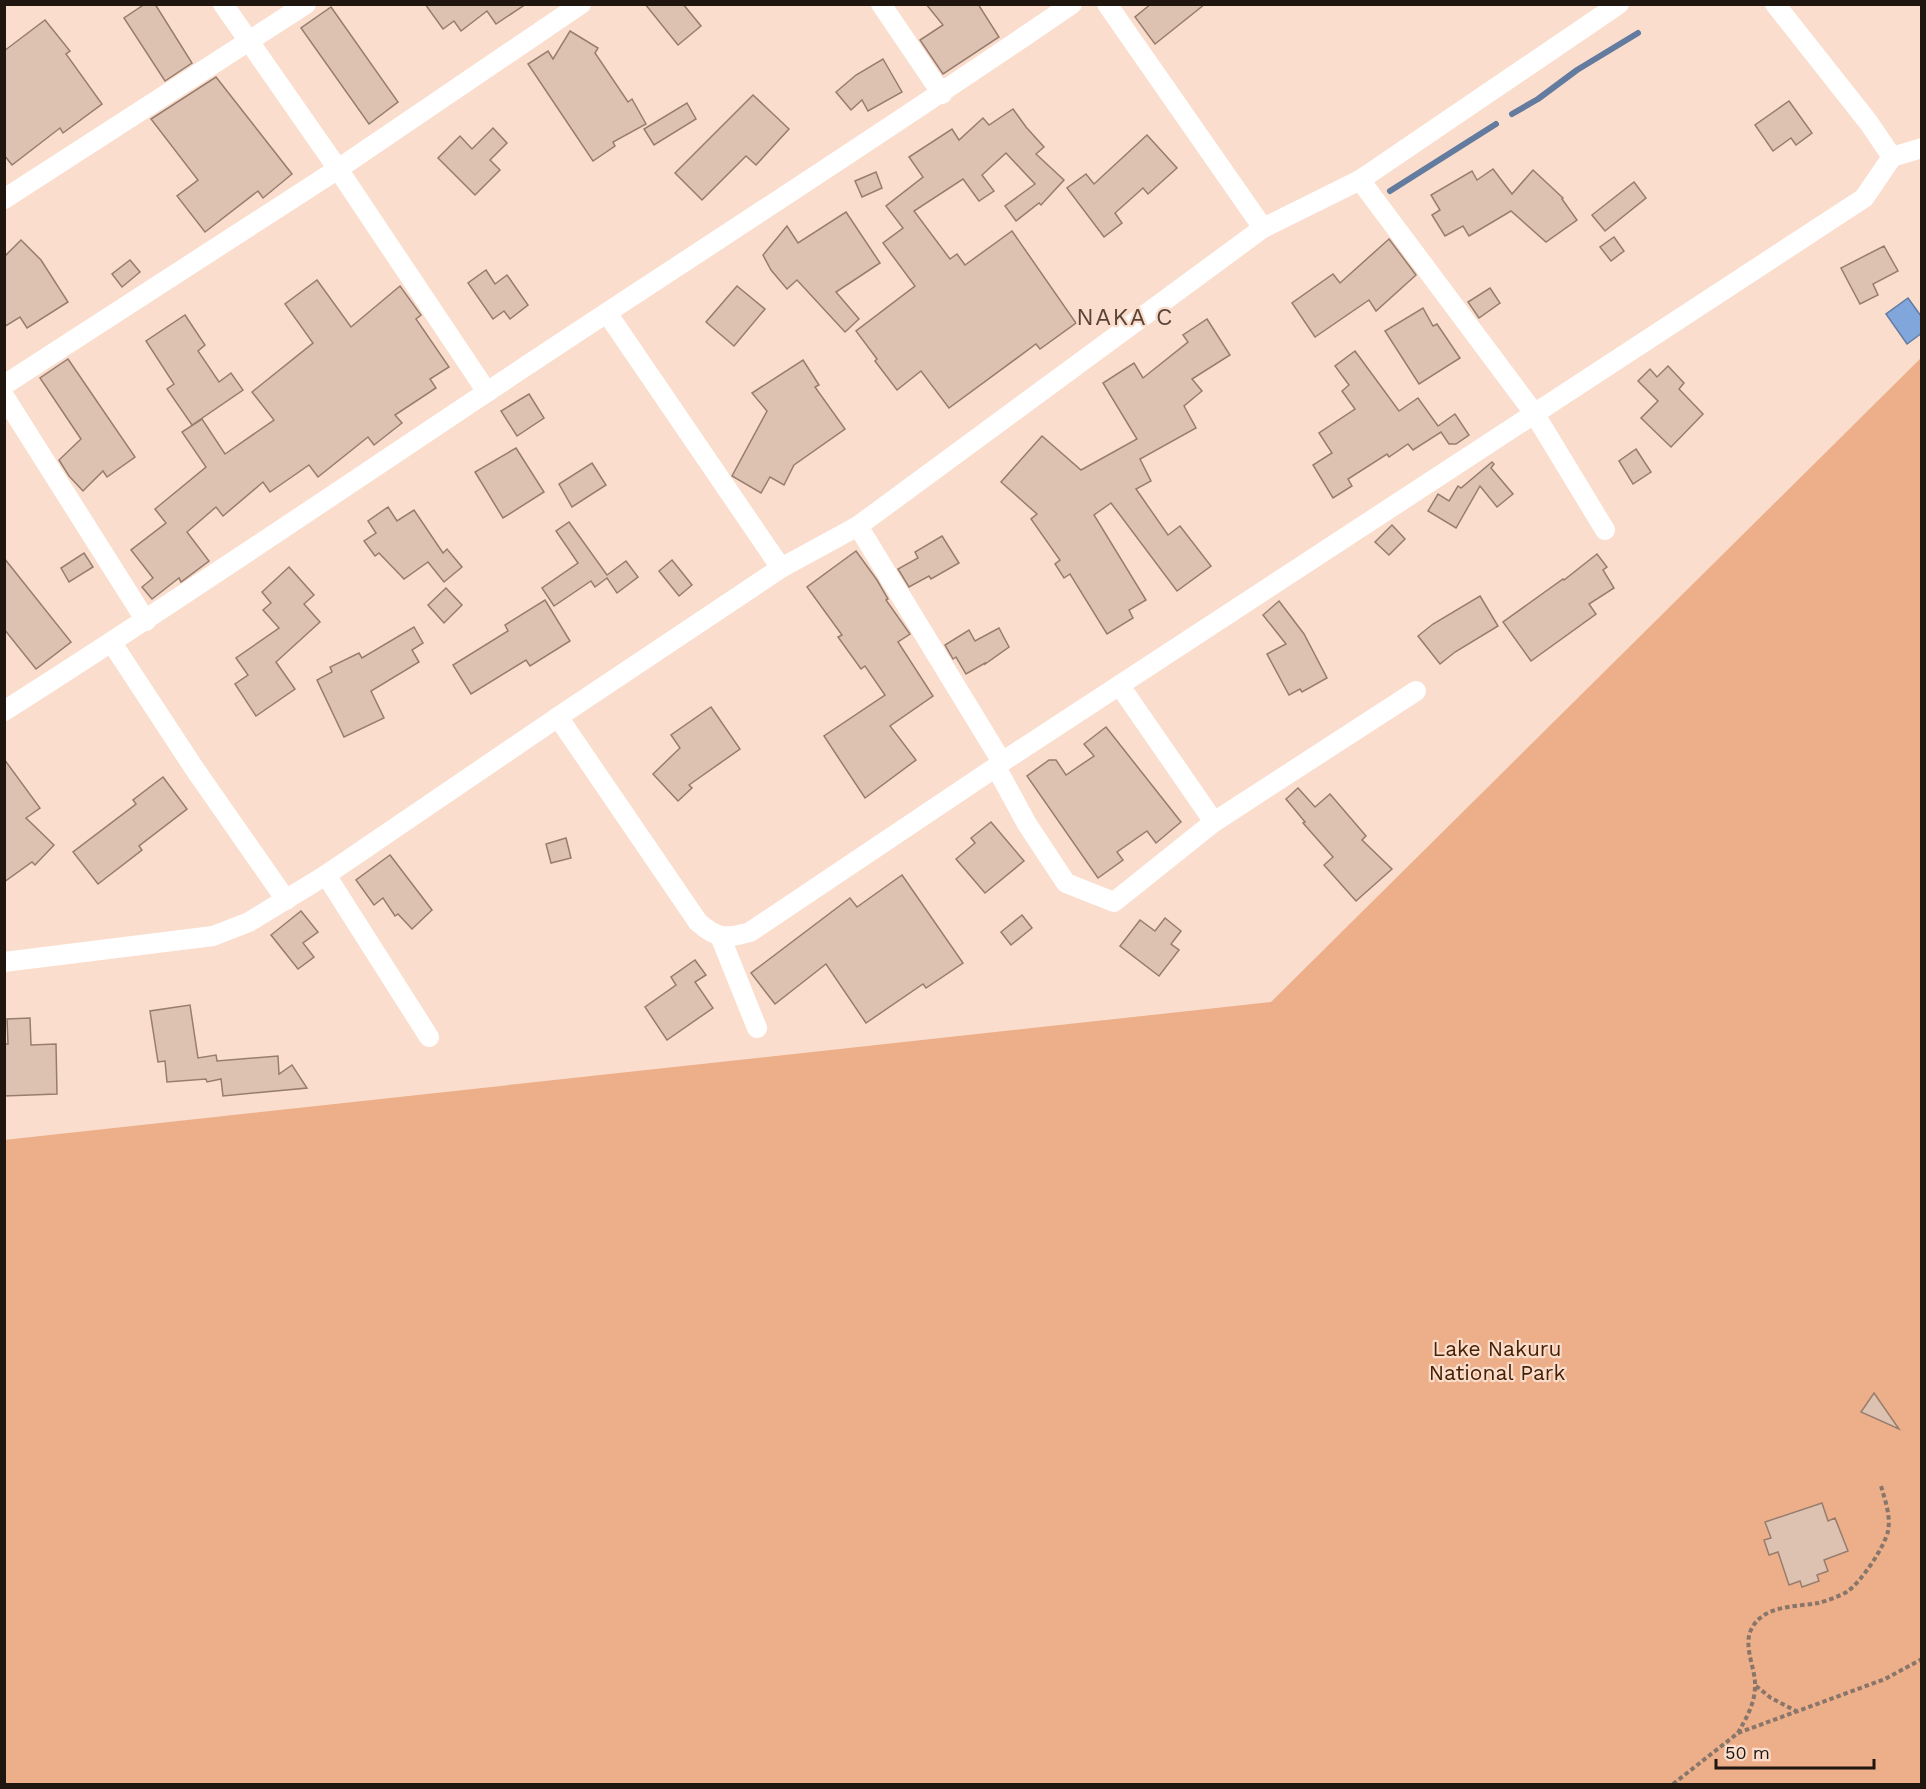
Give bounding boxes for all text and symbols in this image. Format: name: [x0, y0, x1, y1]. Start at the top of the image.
district label: NAKA C: [1076, 303, 1174, 331]
park label: Lake Nakuru National Park: [1429, 1336, 1565, 1385]
scale bar: [1716, 1732, 1874, 1770]
text: 50 m: [1725, 1742, 1770, 1763]

